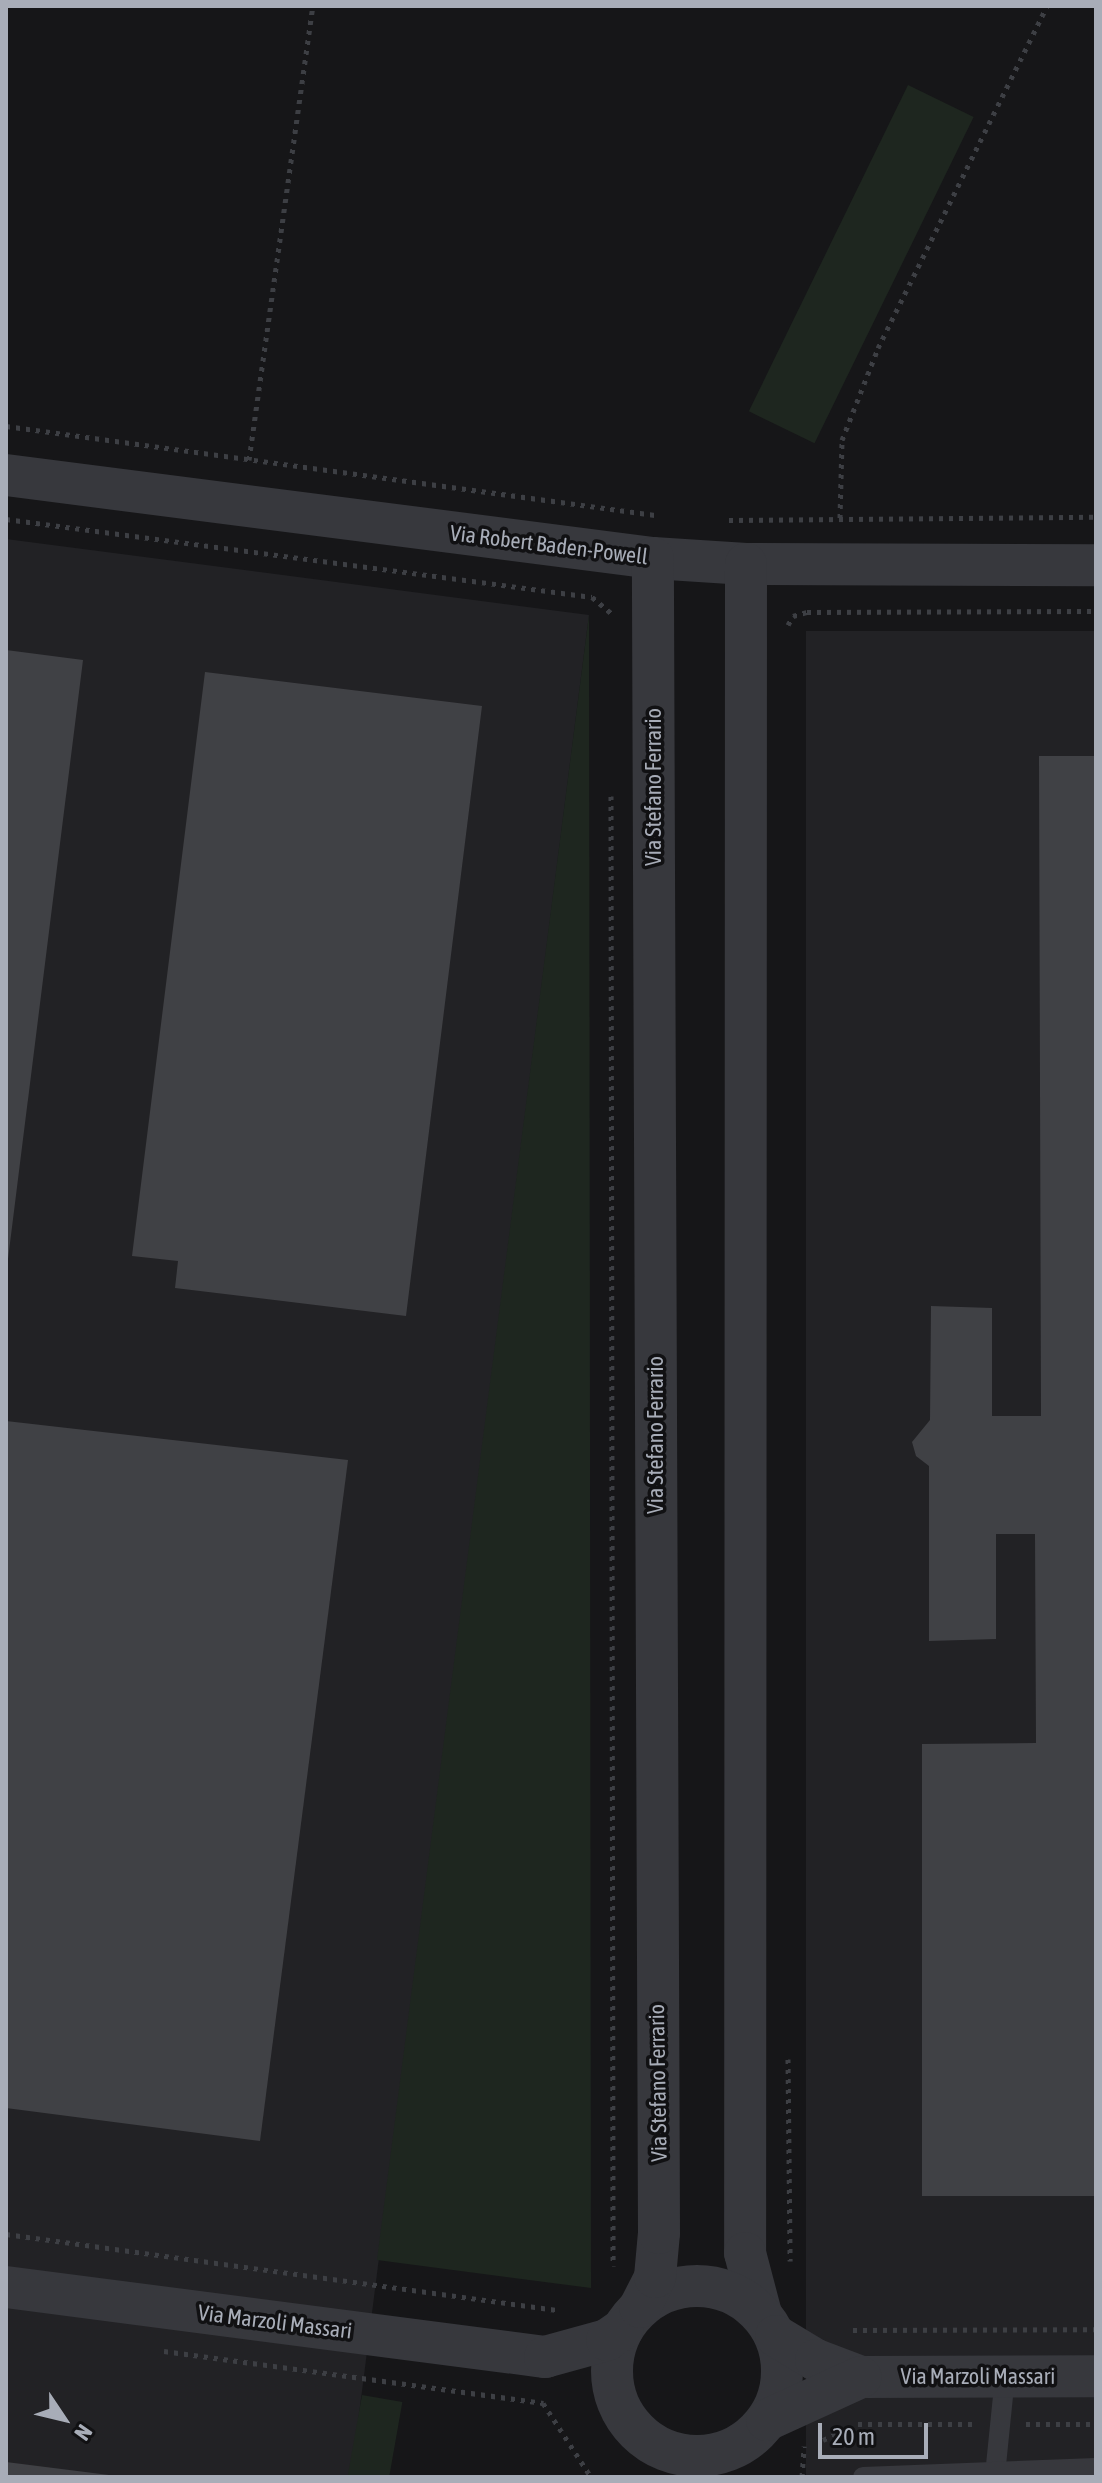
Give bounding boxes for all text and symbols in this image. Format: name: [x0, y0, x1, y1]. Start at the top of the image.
street label: Via Robert Baden-Powell: [449, 520, 649, 570]
street label: Via Stefano Ferrario: [641, 708, 667, 866]
street label: Via Stefano Ferrario: [643, 1356, 669, 1514]
street label: Via Stefano Ferrario: [643, 2004, 673, 2162]
street label: Via Marzoli Massari: [197, 2299, 353, 2345]
street label: Via Marzoli Massari: [901, 2364, 1055, 2390]
north arrow: [24, 2379, 104, 2459]
scale bar: [822, 2407, 932, 2457]
text: N: [69, 2420, 98, 2446]
text: 20 m: [832, 2423, 875, 2450]

